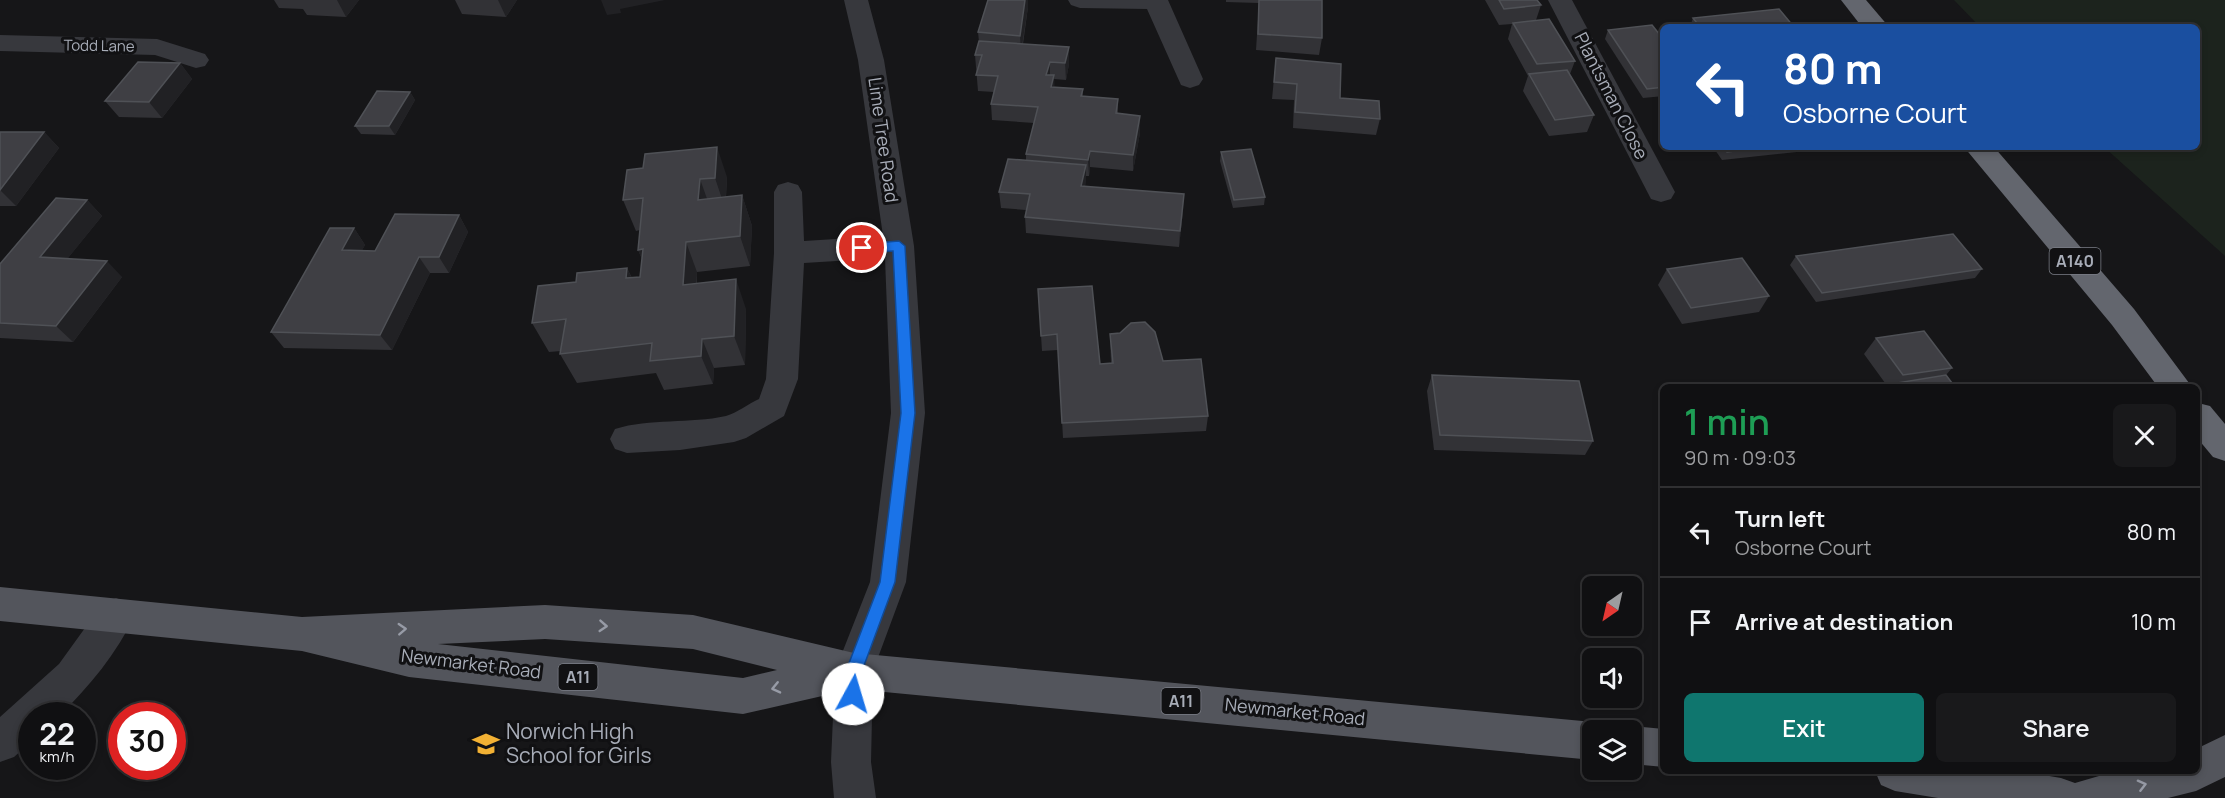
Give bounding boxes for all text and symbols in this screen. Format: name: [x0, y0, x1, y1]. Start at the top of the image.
street label: Plantsman Close: [1570, 28, 1654, 163]
street label: Todd Lane: [63, 34, 135, 57]
text: 80 m: [1783, 39, 1883, 97]
icon: left: [1684, 48, 1762, 126]
street label: Lime Tree Road: [863, 76, 905, 204]
text: Osborne Court: [1783, 94, 1967, 131]
pin: [836, 222, 887, 273]
icon: arrive: [845, 231, 878, 264]
road number: A140: [2050, 248, 2100, 274]
text: 1 min: [1684, 397, 1770, 446]
button: close: [2113, 404, 2176, 467]
text: 90 m · 09:03: [1684, 444, 1796, 471]
text: Turn left: [1735, 504, 1825, 534]
icon: left: [1684, 516, 1717, 549]
text: 80 m: [2127, 517, 2176, 547]
text: Osborne Court: [1735, 534, 1872, 561]
north arrow: [1582, 576, 1642, 636]
map controls: [1582, 576, 1642, 780]
icon: arrive: [1684, 606, 1717, 639]
text: Arrive at destination: [1735, 607, 1953, 637]
text: 10 m: [2131, 607, 2176, 637]
one-way arrow: [599, 619, 608, 632]
one-way arrow: [398, 622, 407, 635]
street label: Newmarket Road: [400, 643, 542, 683]
button: sound: [1582, 648, 1642, 708]
position arrow: [821, 662, 885, 726]
road number: A11: [558, 664, 598, 690]
one-way arrow: [772, 681, 782, 694]
road number: A11: [1162, 688, 1200, 714]
street label: Newmarket Road: [1224, 692, 1366, 730]
button: Exit: [1684, 693, 1924, 762]
button: Share: [1936, 693, 2176, 762]
speed limit sign: 30: [108, 702, 186, 780]
text: 22: [39, 713, 75, 754]
place label: Norwich High School for Girls: [506, 717, 651, 769]
button: layers: [1582, 720, 1642, 780]
school or university icon: Norwich High School for Girls: [471, 729, 501, 759]
text: km/h: [40, 746, 74, 767]
one-way arrow: [2137, 779, 2147, 792]

